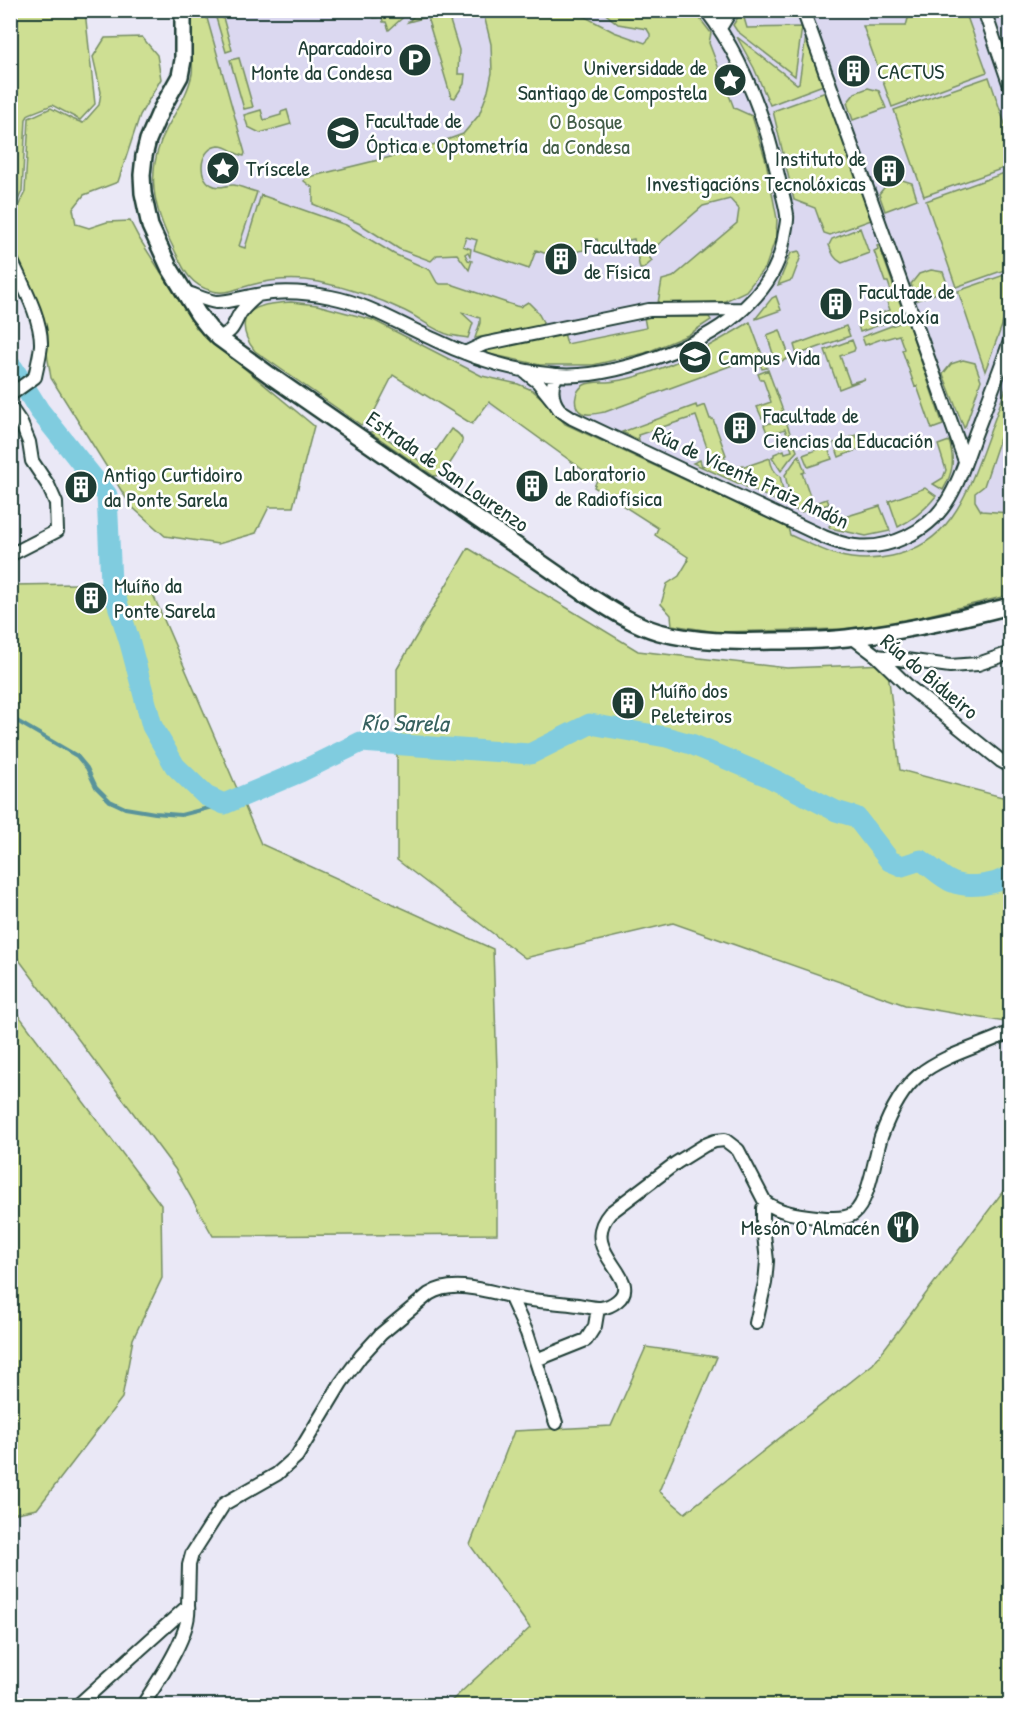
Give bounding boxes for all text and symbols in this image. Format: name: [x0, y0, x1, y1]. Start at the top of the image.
place label: Aparcadoiro Monte da Condesa: [251, 32, 392, 87]
parking icon: Aparcadoiro Monte da Condesa: [397, 42, 433, 78]
place label: Universidade de Santiago de Compostela: [518, 52, 707, 107]
building icon: CACTUS: [836, 53, 872, 89]
place label: CACTUS: [877, 56, 944, 86]
place icon: Universidade de Santiago de Compostela: [712, 62, 748, 98]
place label: Facultade de Óptica e Optometría: [365, 105, 528, 160]
park label: O Bosque da Condesa: [542, 106, 630, 161]
school or university icon: Facultade de Óptica e Optometría: [325, 115, 361, 151]
place label: Instituto de Investigacións Tecnolóxicas: [647, 143, 866, 198]
place icon: Tríscele: [205, 150, 241, 186]
place label: Tríscele: [246, 153, 310, 183]
building icon: Instituto de Investigacións Tecnolóxicas: [871, 153, 907, 189]
place label: Facultade de Física: [583, 231, 658, 286]
building icon: Facultade de Física: [543, 241, 579, 277]
place label: Facultade de Psicoloxía: [858, 276, 955, 331]
building icon: Facultade de Psicoloxía: [818, 286, 854, 322]
school or university icon: Campus Vida: [677, 339, 713, 375]
place label: Campus Vida: [718, 342, 820, 372]
place label: Facultade de Ciencias da Educación: [762, 400, 933, 455]
street label: Estrada de San Lourenzo: [361, 403, 536, 539]
building icon: Facultade de Ciencias da Educación: [722, 410, 758, 446]
street label: Rúa de Vicente Fraiz Andón: [648, 418, 854, 536]
place label: Laboratorio de Radiofísica: [555, 458, 662, 513]
place label: Antigo Curtidoiro da Ponte Sarela: [104, 459, 243, 514]
building icon: Laboratorio de Radiofísica: [514, 468, 550, 504]
building icon: Antigo Curtidoiro da Ponte Sarela: [63, 469, 99, 505]
place label: Muíño da Ponte Sarela: [114, 570, 216, 625]
building icon: Muíño da Ponte Sarela: [73, 580, 109, 616]
street label: Rúa do Bidueiro: [875, 626, 985, 726]
place label: Muíño dos Peleteiros: [651, 675, 732, 730]
building icon: Muíño dos Peleteiros: [610, 685, 646, 721]
water label: Río Sarela: [361, 705, 451, 739]
restaurant icon: Mesón O Almacén: [885, 1209, 921, 1245]
place label: Mesón O Almacén: [741, 1212, 880, 1242]

